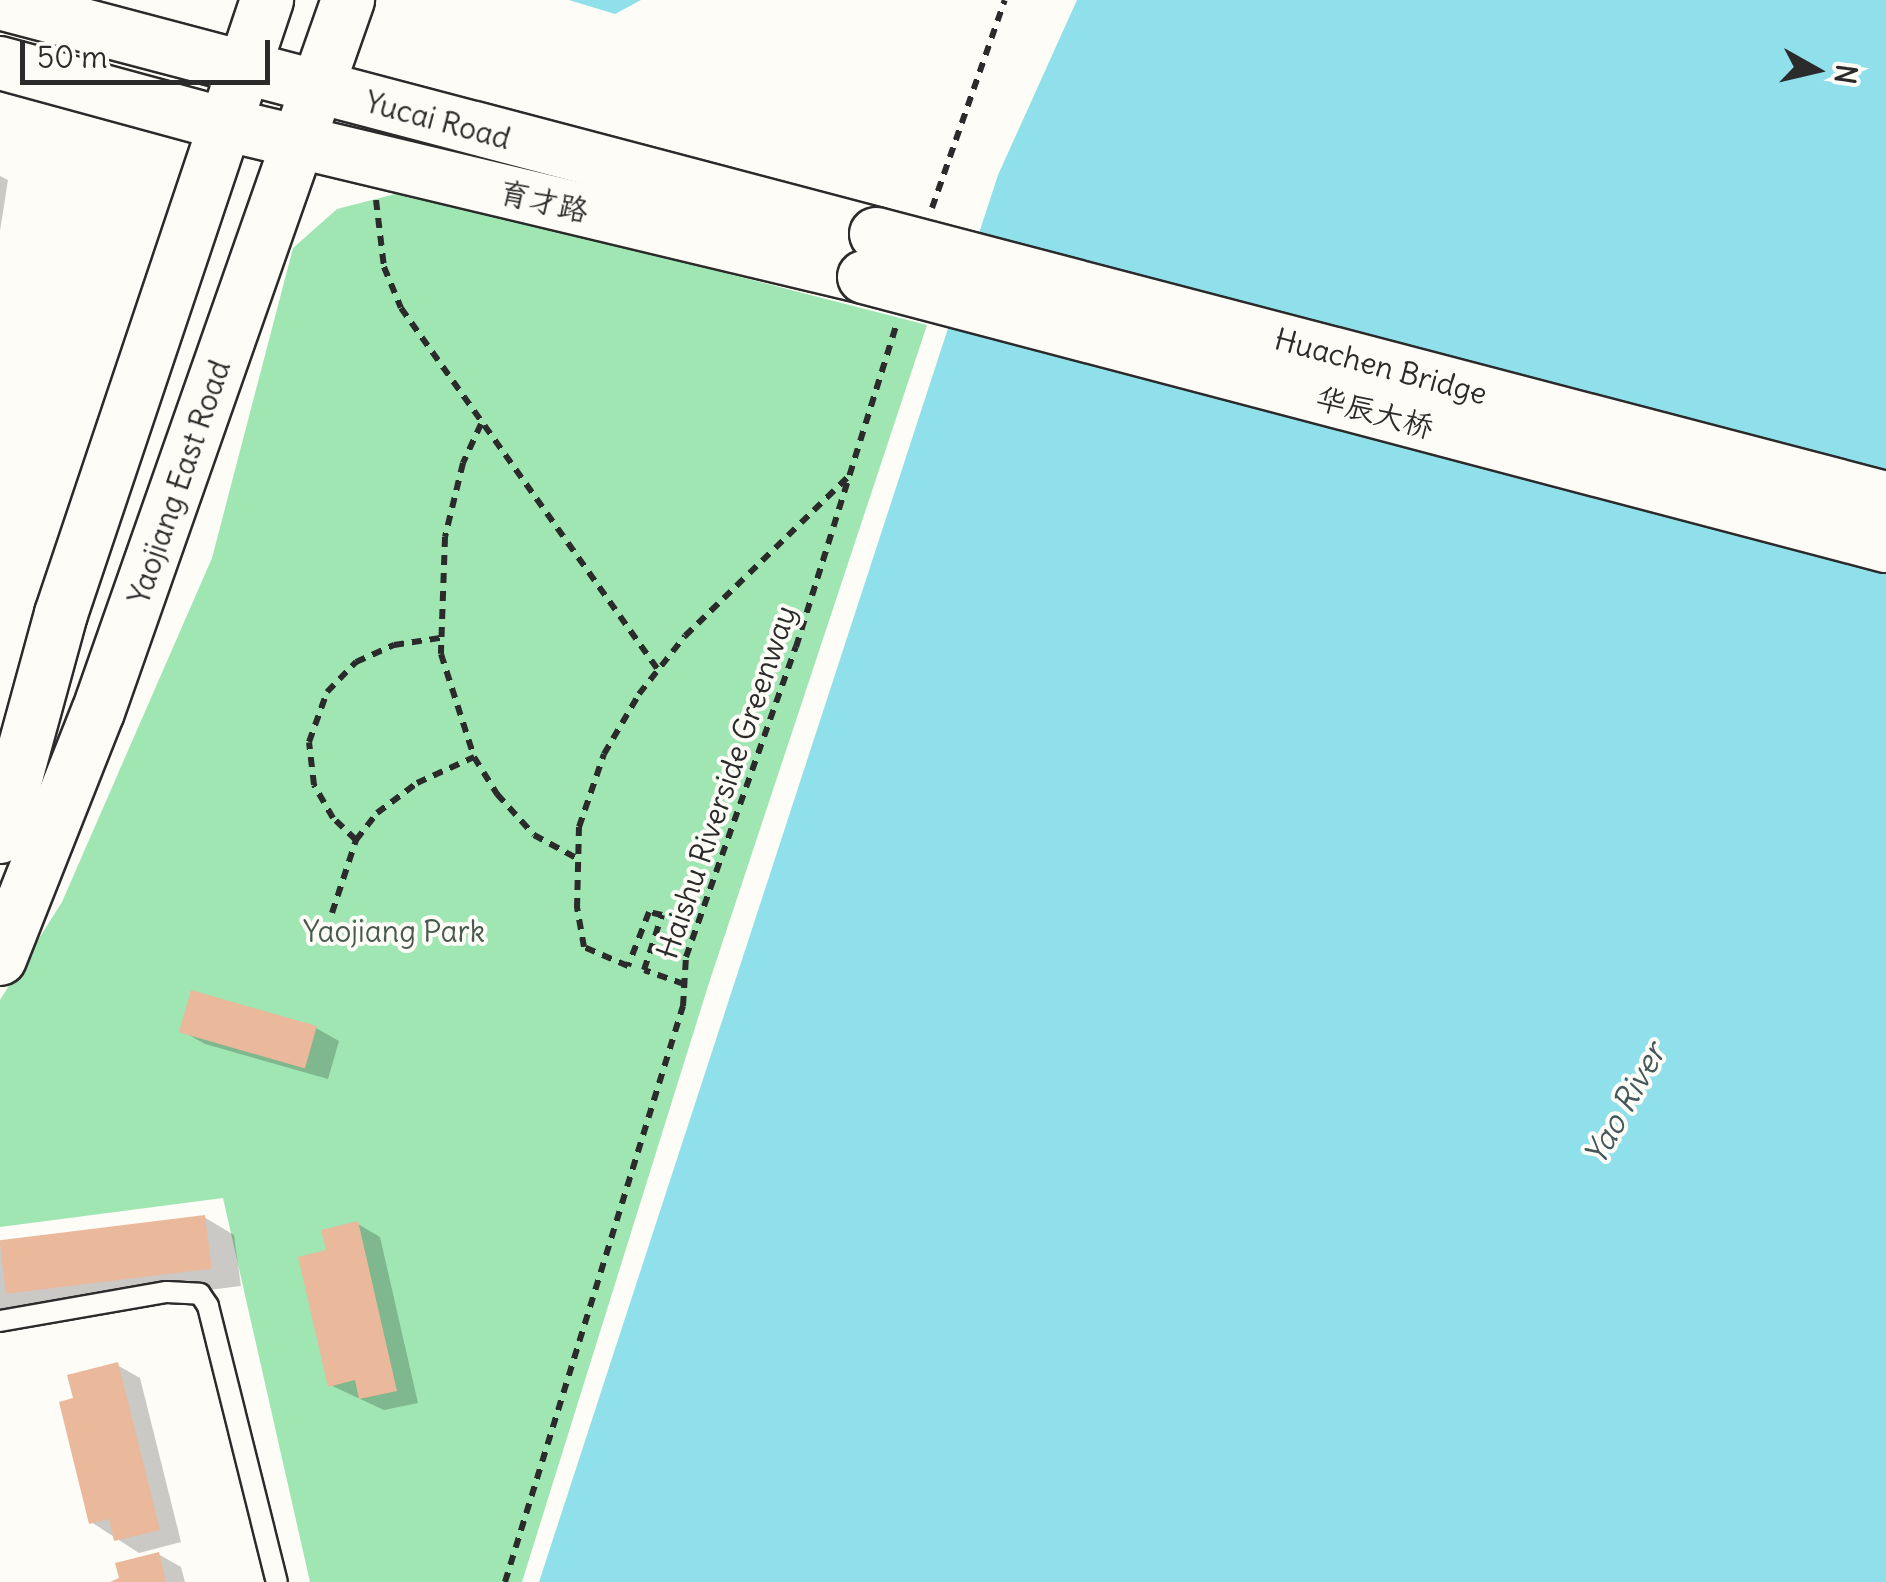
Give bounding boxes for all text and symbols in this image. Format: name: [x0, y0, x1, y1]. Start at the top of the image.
scale bar: [25, 20, 275, 82]
north arrow: [1766, 20, 1866, 120]
text: 50 m: [37, 38, 107, 76]
text: N: [1827, 62, 1865, 86]
street label: Yucai Road: [362, 83, 514, 157]
street label: 育才路: [496, 173, 592, 229]
street label: Huachen Bridge: [1271, 320, 1491, 412]
street label: Yaojiang East Road: [120, 355, 238, 609]
street label: 华辰大桥: [1312, 379, 1438, 445]
street label: Haishu Riverside Greenway: [649, 601, 803, 963]
park label: Yaojiang Park: [303, 913, 485, 949]
water label: Yao River: [1576, 1037, 1674, 1171]

